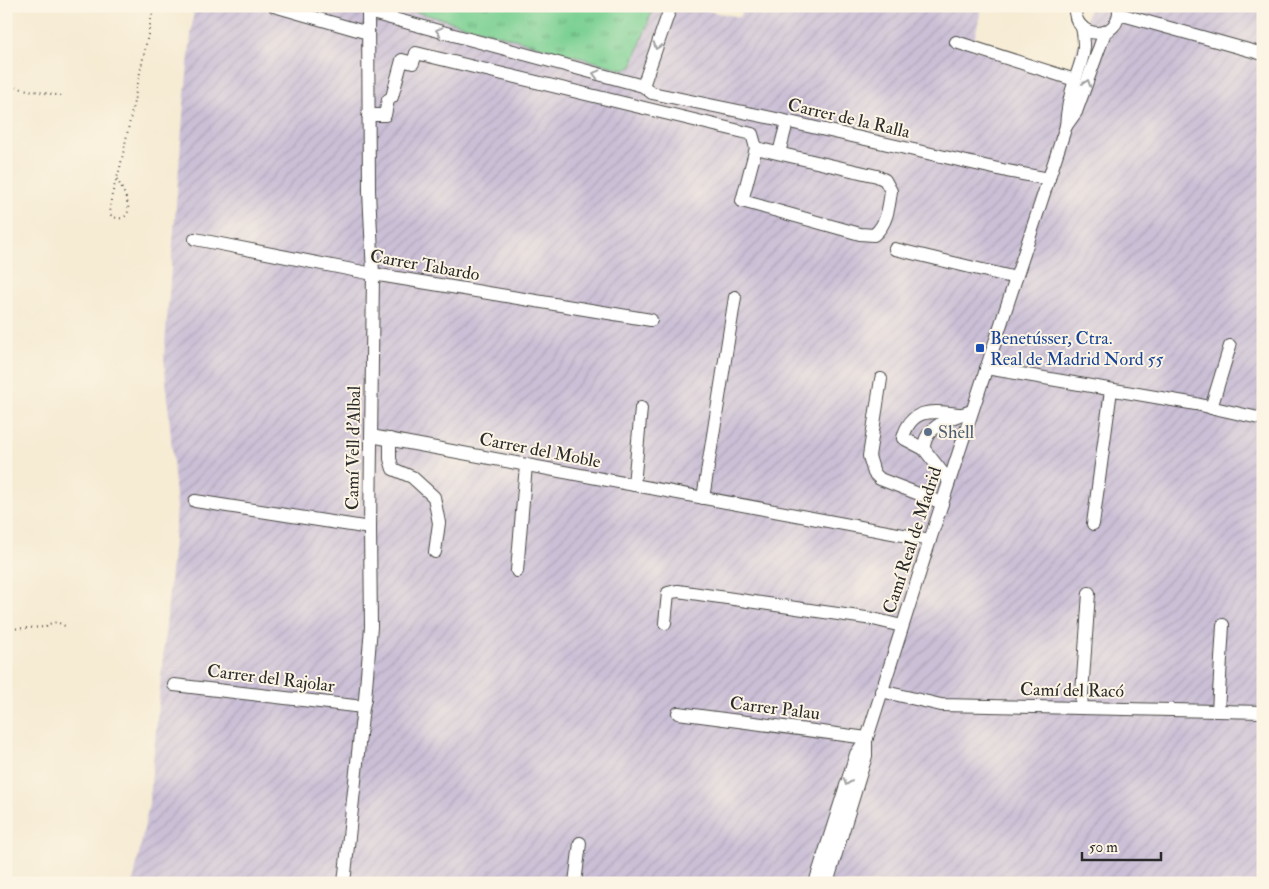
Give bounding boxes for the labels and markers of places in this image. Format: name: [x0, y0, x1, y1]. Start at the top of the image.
place label: Benetússer, Ctra. Real de Madrid Nord 55: [990, 327, 1163, 371]
marker: Benetússer, Ctra. Real de Madrid Nord 55: [974, 342, 986, 354]
place label: Shell: [938, 421, 975, 444]
marker: Shell: [922, 426, 934, 438]

